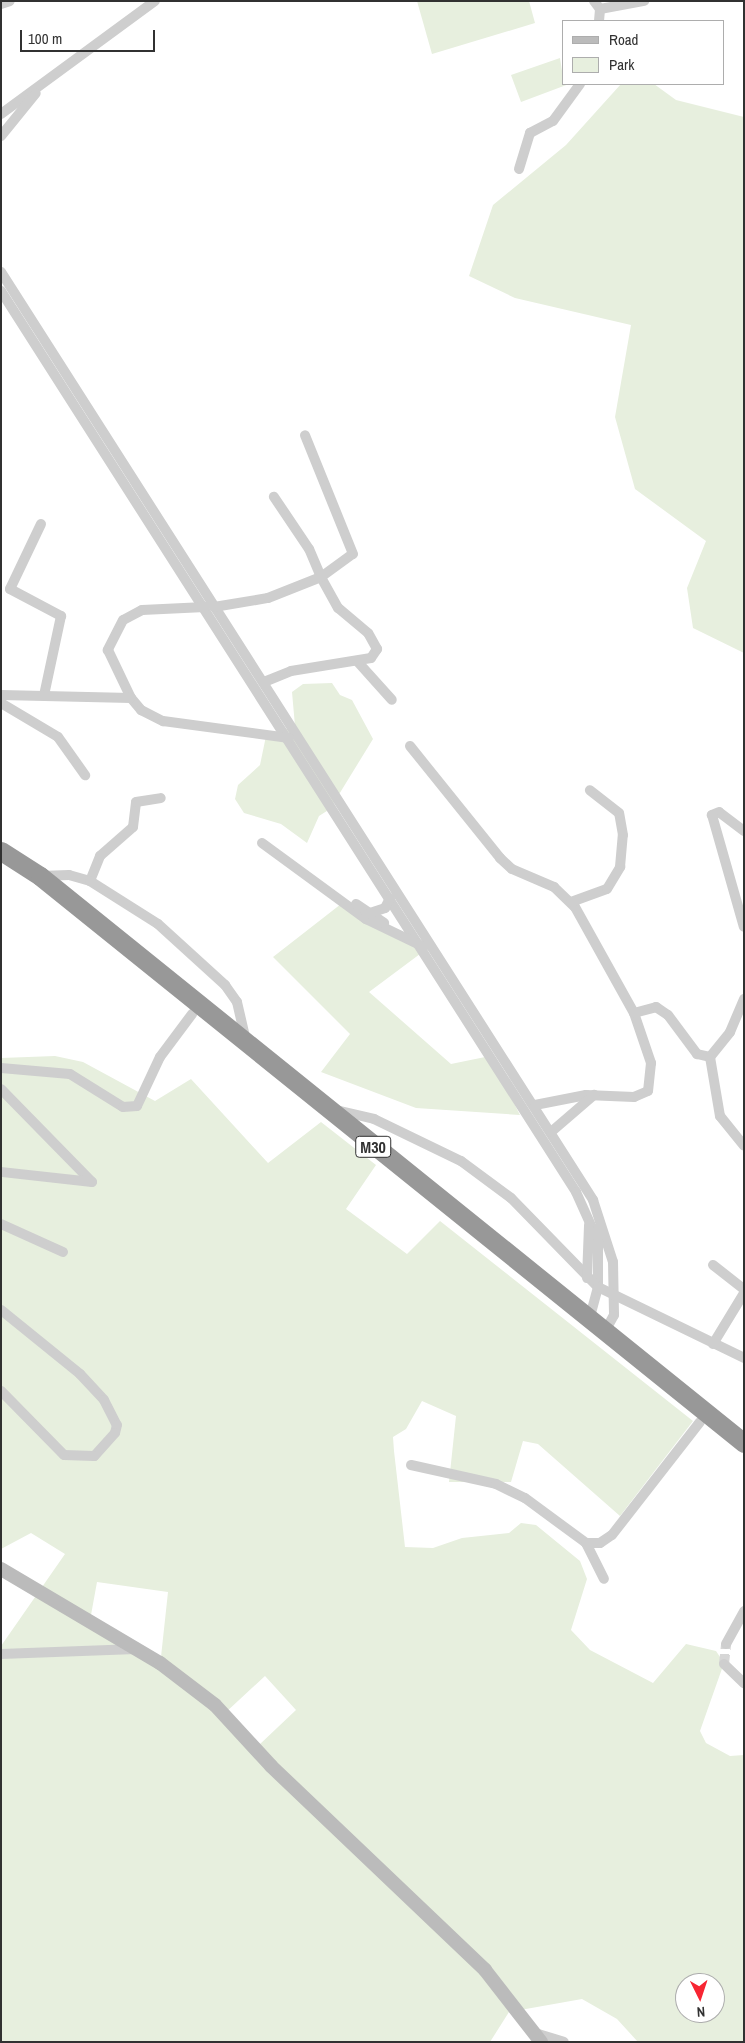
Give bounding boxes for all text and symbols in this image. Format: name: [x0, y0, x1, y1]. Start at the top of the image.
scale bar: [22, 20, 158, 52]
legend: [562, 20, 725, 85]
text: 100 m: [28, 28, 62, 49]
text: Road: [609, 29, 638, 50]
text: Park: [609, 54, 634, 75]
road number: M30: [354, 1134, 392, 1160]
north arrow: [675, 1973, 725, 2023]
text: N: [696, 2003, 706, 2021]

